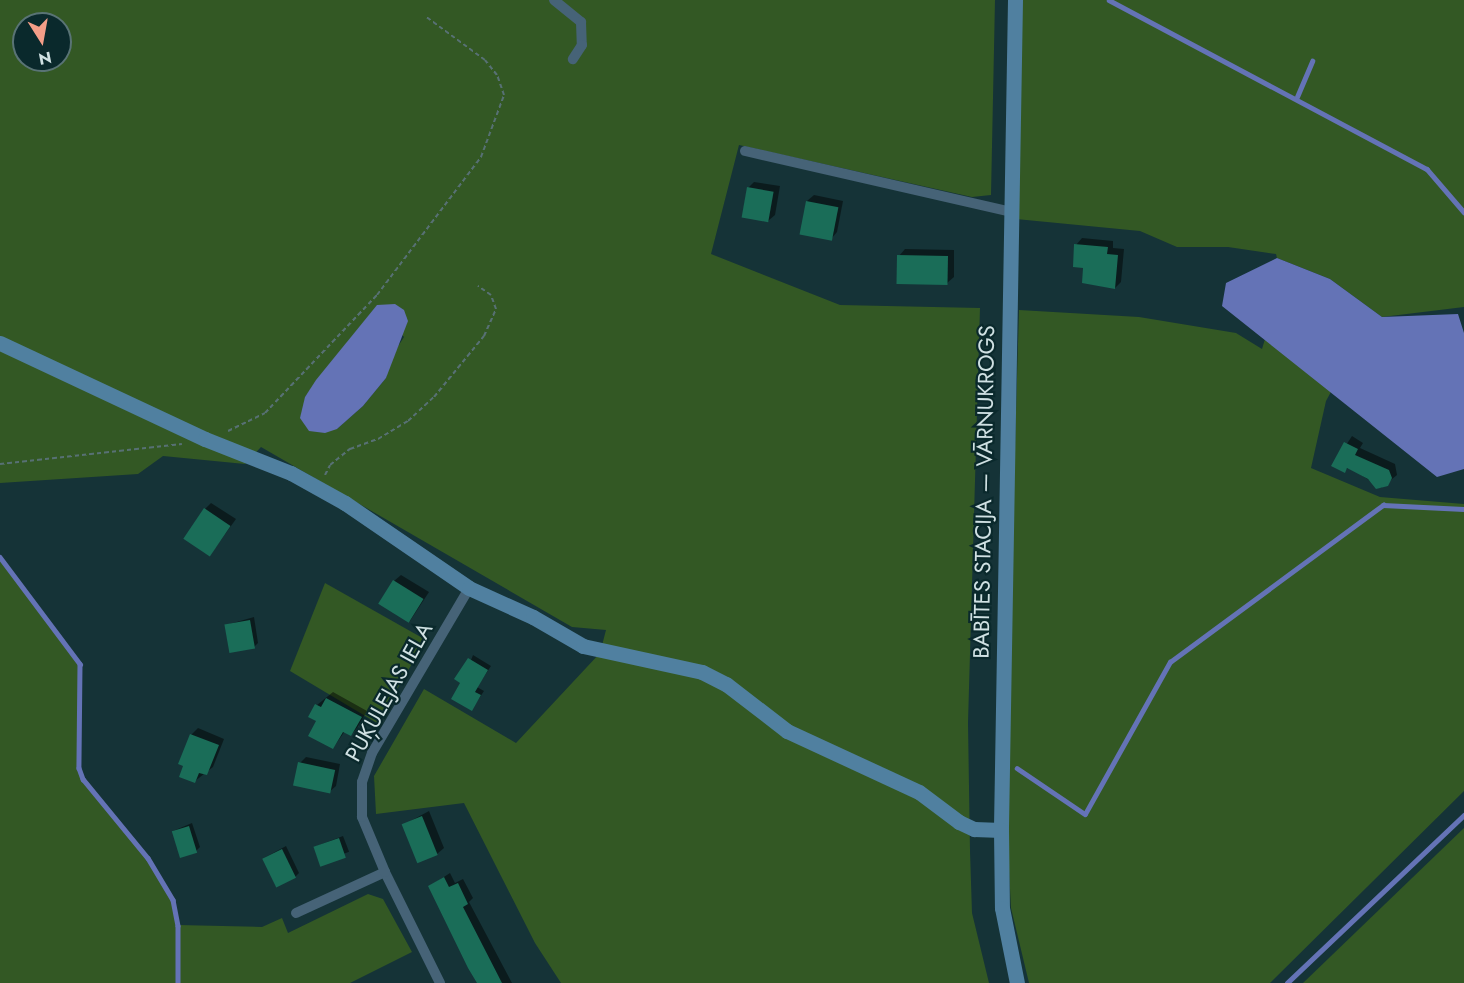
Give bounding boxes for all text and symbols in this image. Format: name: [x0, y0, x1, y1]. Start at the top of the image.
north arrow: [12, 12, 72, 72]
text: N: [37, 46, 54, 71]
street label: BABĪTES STACIJA — VĀRNUKROGS: [968, 325, 1000, 659]
street label: PUĶULEJAS IELA: [340, 618, 438, 766]

